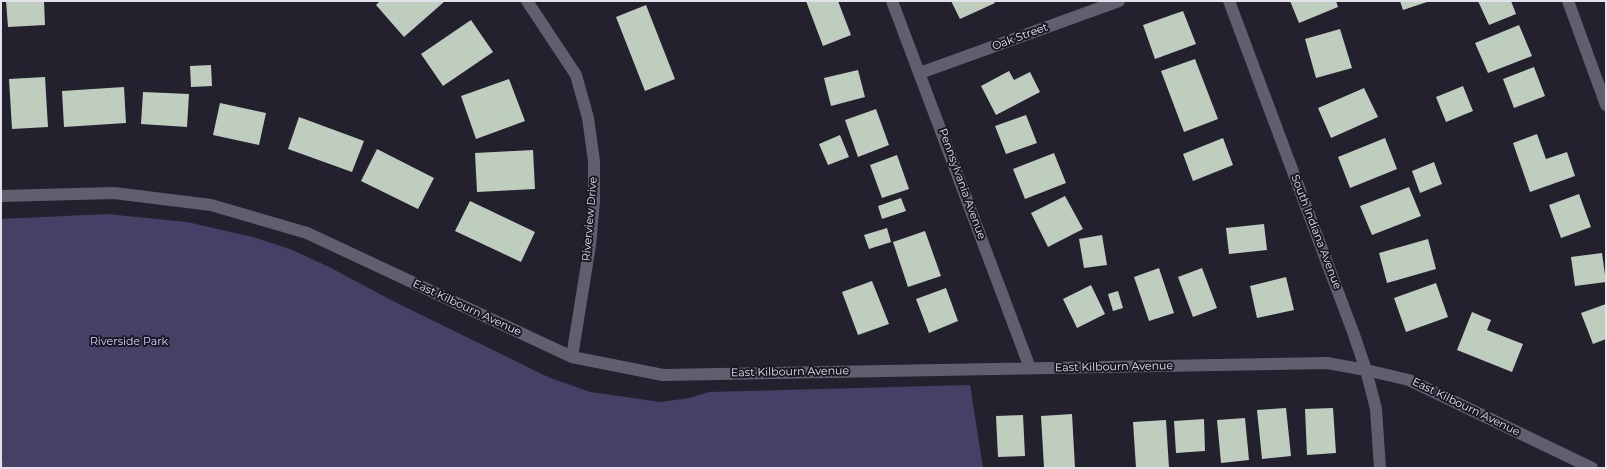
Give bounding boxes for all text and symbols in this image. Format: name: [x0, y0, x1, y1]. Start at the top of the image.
street label: Oak Street: [990, 21, 1050, 53]
street label: Pennsylvania Avenue: [936, 127, 988, 241]
street label: South Indiana Avenue: [1288, 173, 1344, 291]
street label: Riverview Drive: [580, 176, 600, 262]
street label: East Kilbourn Avenue: [411, 277, 523, 339]
park label: Riverside Park: [90, 335, 168, 349]
street label: East Kilbourn Avenue: [1055, 359, 1173, 375]
street label: East Kilbourn Avenue: [731, 364, 849, 380]
street label: East Kilbourn Avenue: [1410, 375, 1522, 439]

